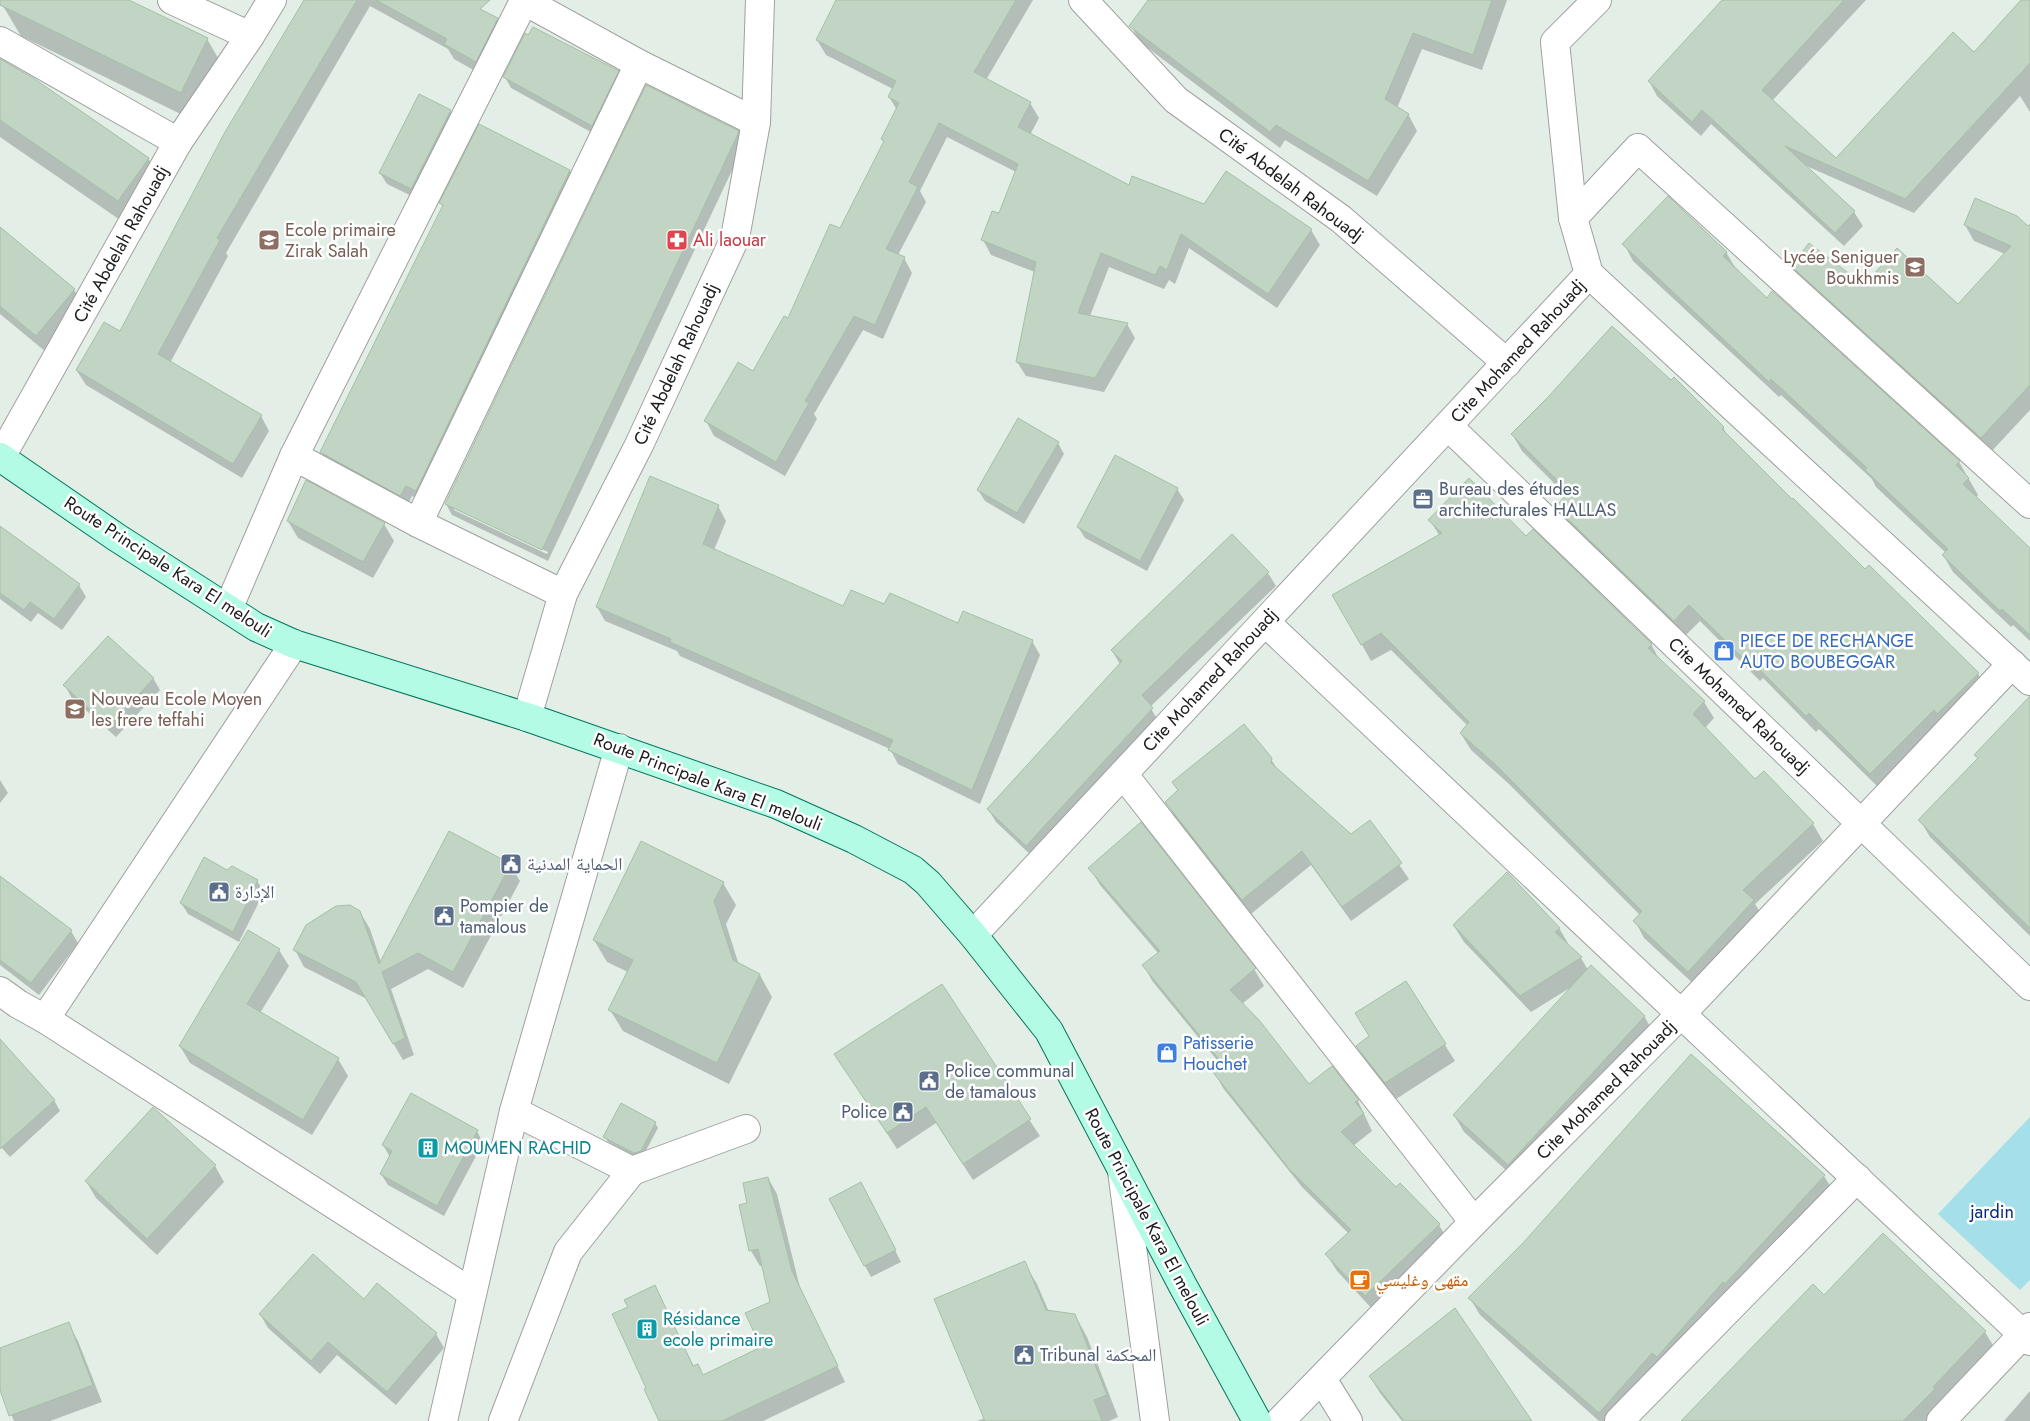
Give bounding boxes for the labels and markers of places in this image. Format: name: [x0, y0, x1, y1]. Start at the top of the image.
place label: Ecole primaire Zirak Salah: [285, 217, 396, 264]
place label: Ali laouar: [693, 227, 767, 253]
school or university icon: Ecole primaire Zirak Salah: [257, 228, 281, 252]
pharmacy icon: Ali laouar: [665, 228, 689, 252]
place label: Lycée Seniguer Boukhmis: [1783, 244, 1900, 291]
school or university icon: Lycée Seniguer Boukhmis: [1903, 255, 1927, 279]
place label: Bureau des études architecturales HALLAS: [1439, 476, 1617, 523]
office icon: Bureau des études architecturales HALLAS: [1411, 487, 1435, 511]
place label: PIECE DE RECHANGE AUTO BOUBEGGAR: [1740, 628, 1914, 675]
shop icon: PIECE DE RECHANGE AUTO BOUBEGGAR: [1712, 639, 1736, 663]
place label: Nouveau Ecole Moyen les frere teffahi: [91, 686, 262, 733]
school or university icon: Nouveau Ecole Moyen les frere teffahi: [63, 697, 87, 721]
place label: الحماية المدنية: [527, 851, 622, 877]
public building icon: الحماية المدنية: [499, 852, 523, 876]
place label: الإدارة: [235, 879, 275, 905]
public building icon: الإدارة: [207, 880, 231, 904]
place label: Pompier de tamalous: [460, 893, 549, 940]
public building icon: Pompier de tamalous: [432, 904, 456, 928]
place label: Patisserie Houchet: [1183, 1030, 1254, 1077]
shop icon: Patisserie Houchet: [1155, 1041, 1179, 1065]
place label: Police communal de tamalous: [945, 1058, 1074, 1105]
public building icon: Police communal de tamalous: [917, 1069, 941, 1093]
place label: Police: [841, 1099, 887, 1125]
public building icon: Police: [891, 1100, 915, 1124]
place label: MOUMEN RACHID: [444, 1135, 591, 1161]
building icon: MOUMEN RACHID: [416, 1136, 440, 1160]
place label: مقهى وغليسي: [1376, 1267, 1469, 1295]
cafe icon: مقهى وغليسي: [1348, 1268, 1372, 1292]
place label: Résidance ecole primaire: [663, 1306, 773, 1353]
building icon: Résidance ecole primaire: [635, 1317, 659, 1341]
place label: Tribunal المحكمة: [1040, 1342, 1157, 1368]
public building icon: Tribunal المحكمة: [1012, 1343, 1036, 1367]

